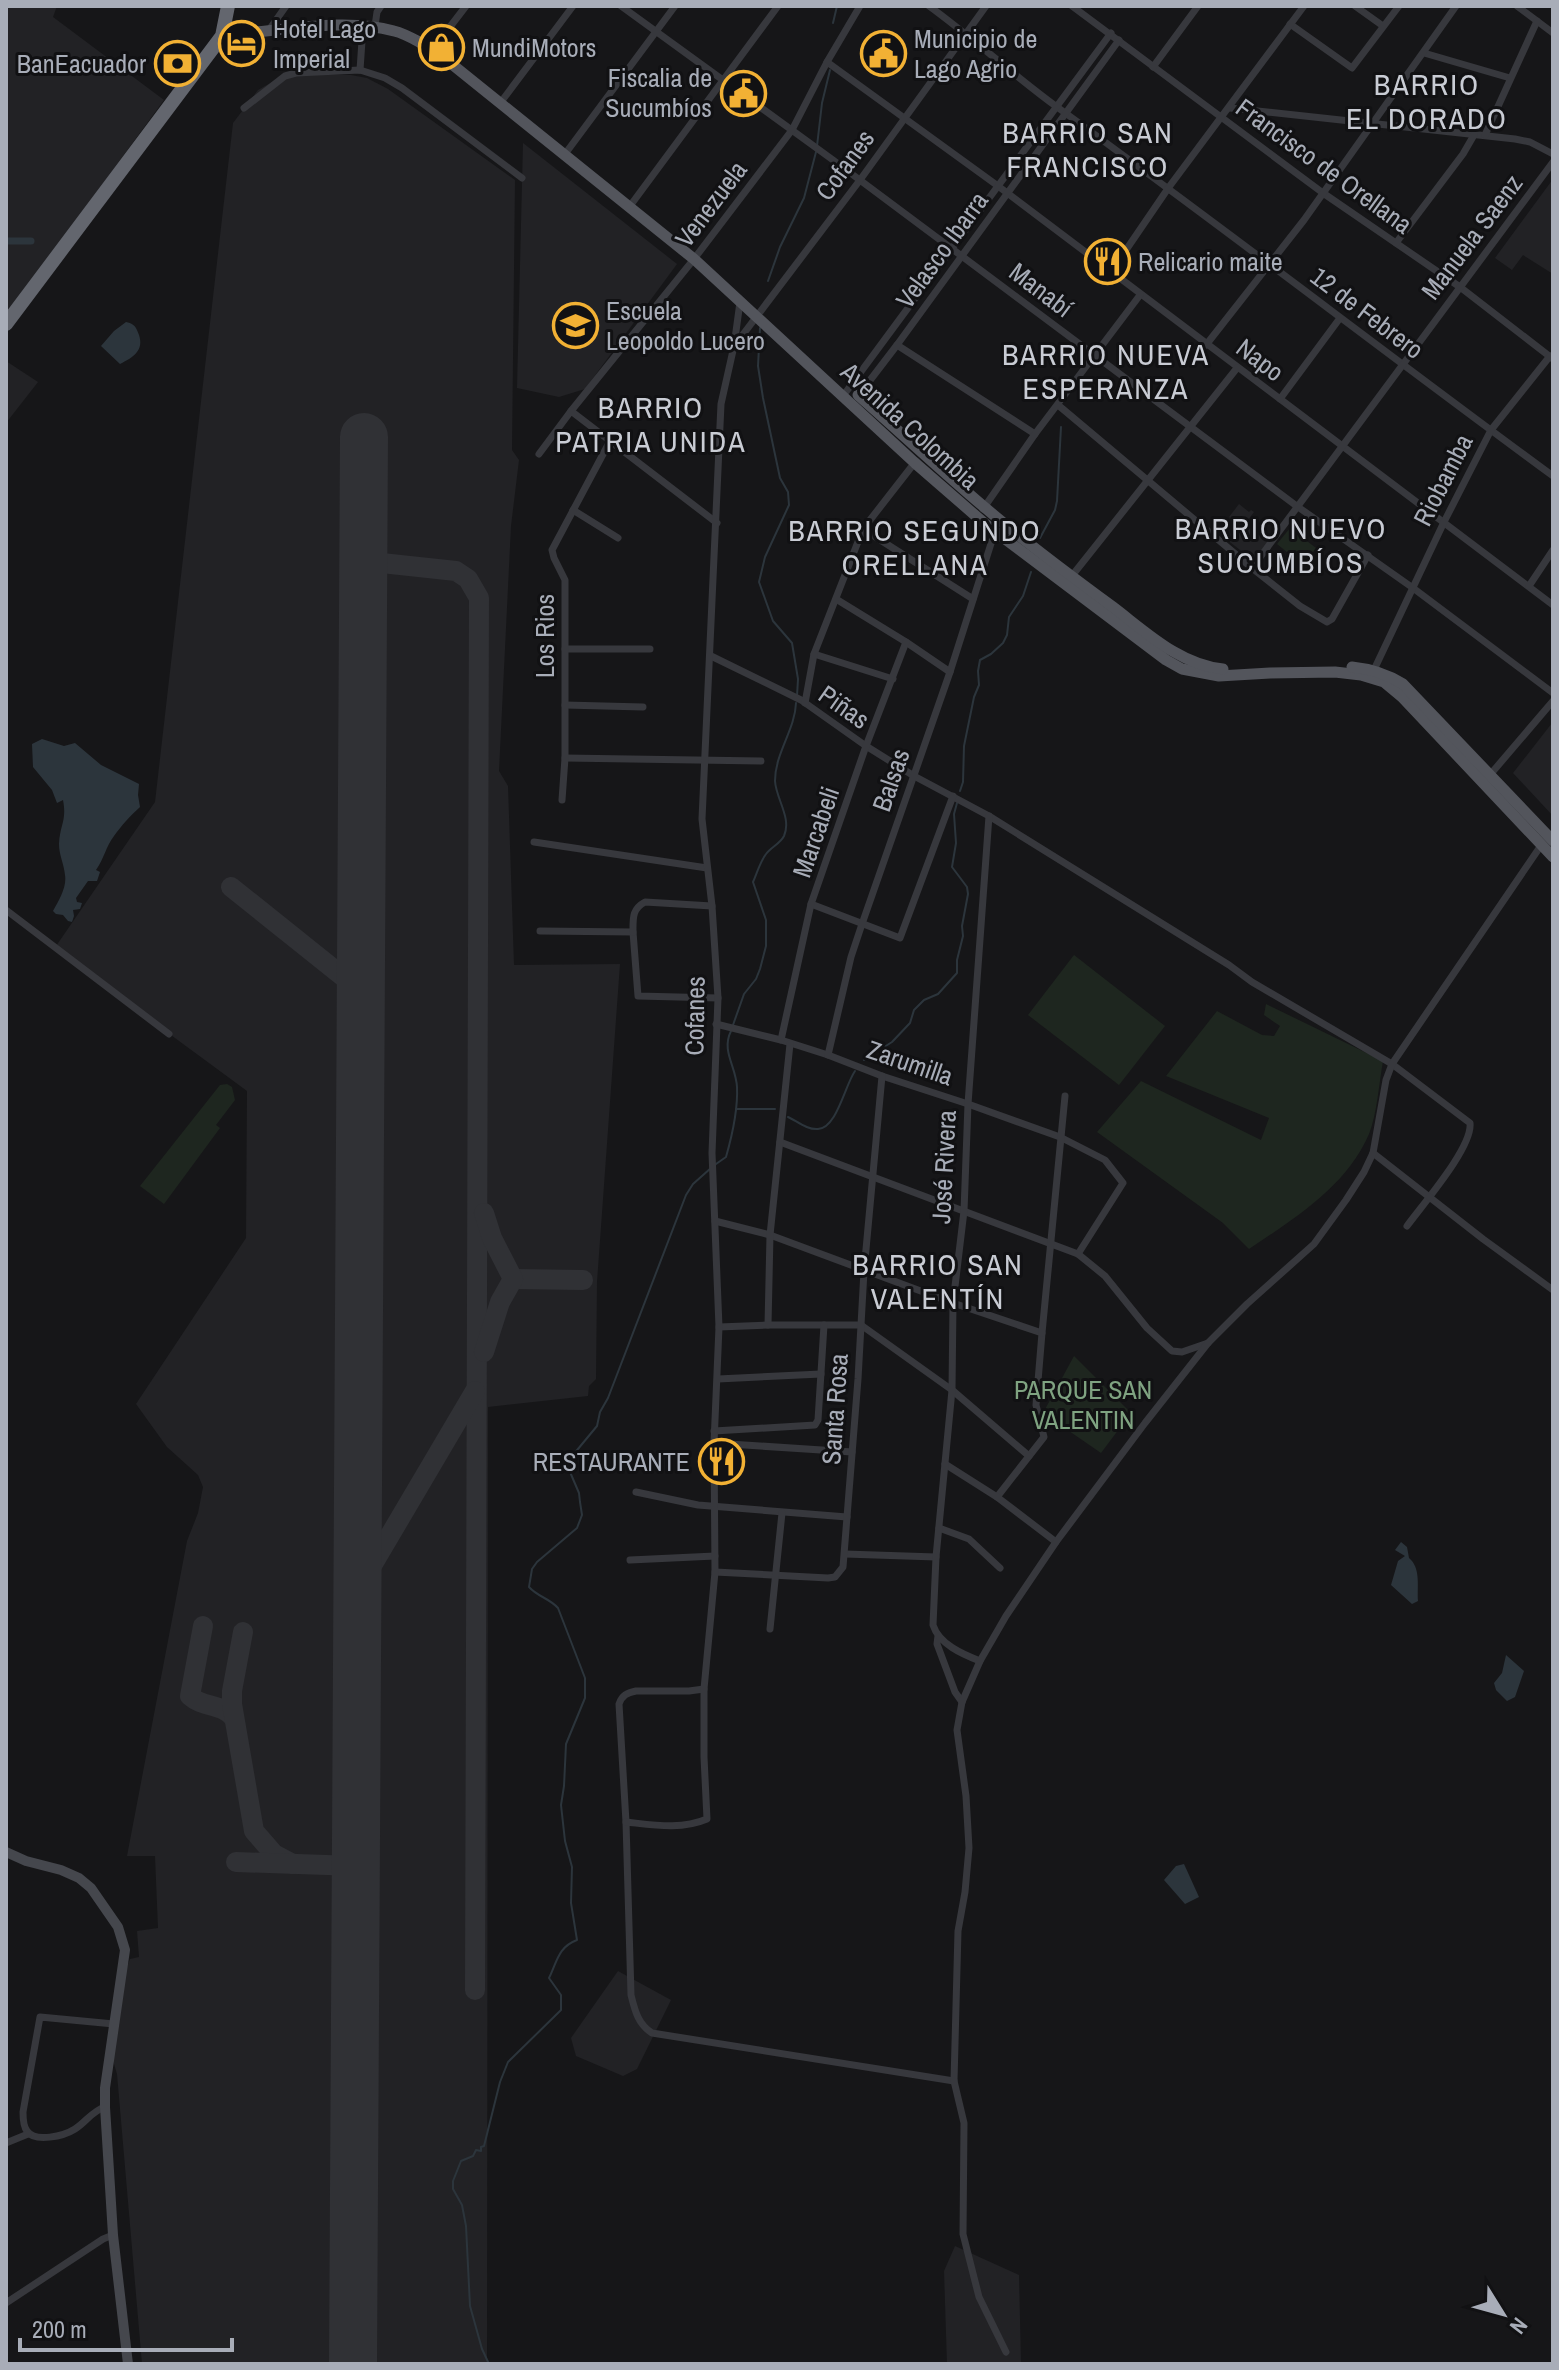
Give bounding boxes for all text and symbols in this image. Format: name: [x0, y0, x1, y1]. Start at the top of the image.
place label: Hotel Lago Imperial: [273, 11, 376, 76]
hotel icon: Hotel Lago Imperial: [218, 20, 266, 68]
place label: Municipio de Lago Agrio: [914, 21, 1037, 86]
shop icon: MundiMotors: [417, 24, 465, 72]
place label: MundiMotors: [472, 30, 596, 65]
public building icon: Municipio de Lago Agrio: [859, 30, 907, 78]
bank icon: BanEacuador: [153, 40, 201, 88]
place label: BanEacuador: [17, 46, 146, 81]
place label: Fiscalia de Sucumbíos: [605, 60, 712, 125]
district label: BARRIO EL DORADO: [1346, 64, 1508, 138]
public building icon: Fiscalia de Sucumbíos: [719, 69, 767, 117]
street label: Francisco de Orellana: [1229, 90, 1420, 241]
district label: BARRIO SAN FRANCISCO: [1002, 112, 1174, 186]
street label: Cofanes: [807, 122, 882, 207]
street label: Venezuela: [667, 153, 755, 254]
street label: Manuela Saenz: [1413, 167, 1530, 306]
street label: Velasco Ibarra: [887, 184, 996, 315]
restaurant icon: Relicario maite: [1083, 238, 1131, 286]
place label: Relicario maite: [1138, 244, 1283, 279]
street label: Manabí: [1002, 254, 1081, 326]
street label: 12 de Febrero: [1304, 259, 1431, 367]
place label: Escuela Leopoldo Lucero: [606, 293, 765, 358]
school or university icon: Escuela Leopoldo Lucero: [551, 302, 599, 350]
street label: Napo: [1229, 330, 1291, 389]
district label: BARRIO NUEVA ESPERANZA: [1002, 334, 1210, 408]
street label: Avenida Colombia: [833, 353, 987, 497]
district label: BARRIO PATRIA UNIDA: [555, 387, 747, 461]
street label: Riobamba: [1405, 428, 1481, 532]
district label: BARRIO NUEVO SUCUMBÍOS: [1175, 508, 1387, 582]
district label: BARRIO SEGUNDO ORELLANA: [788, 510, 1042, 584]
street label: Los Rios: [527, 594, 562, 678]
street label: Piñas: [812, 677, 877, 737]
street label: Balsas: [864, 744, 917, 816]
street label: Marcabeli: [784, 782, 847, 882]
street label: Cofanes: [676, 976, 713, 1056]
street label: Zarumilla: [862, 1032, 958, 1094]
street label: José Rivera: [923, 1109, 964, 1225]
district label: BARRIO SAN VALENTÍN: [852, 1244, 1024, 1318]
street label: Santa Rosa: [813, 1352, 856, 1466]
park label: PARQUE SAN VALENTIN: [1014, 1372, 1152, 1437]
restaurant icon: RESTAURANTE: [697, 1438, 745, 1486]
place label: RESTAURANTE: [533, 1444, 690, 1479]
north arrow: [1463, 2274, 1543, 2354]
scale bar: [20, 2302, 232, 2352]
text: N: [1503, 2312, 1535, 2340]
text: 200 m: [32, 2313, 87, 2345]

